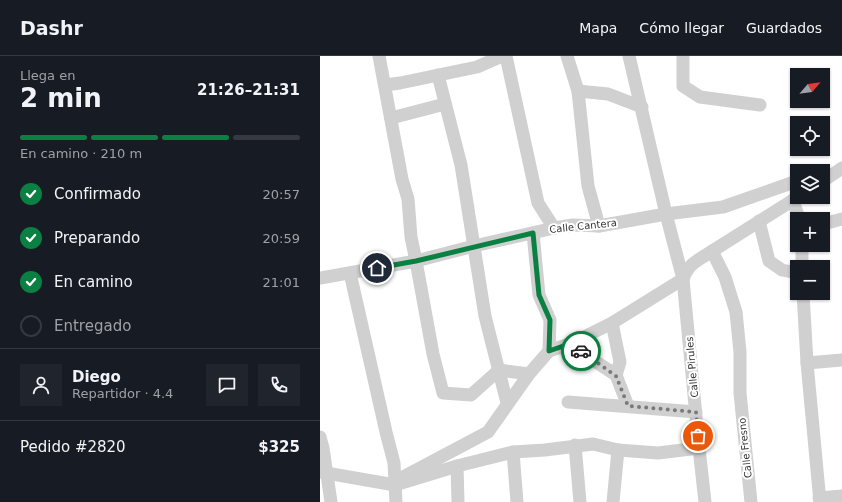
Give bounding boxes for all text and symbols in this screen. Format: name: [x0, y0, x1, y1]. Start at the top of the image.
text: Dashr: [20, 17, 83, 39]
text: Mapa: [579, 20, 617, 36]
text: Cómo llegar: [639, 20, 724, 36]
text: Guardados: [746, 20, 822, 36]
text: Llega en: [20, 68, 75, 83]
north arrow: [790, 68, 830, 108]
map controls: [790, 68, 830, 300]
text: 21:26–21:31: [197, 81, 300, 99]
text: 2 min: [20, 83, 102, 113]
button: locate: [790, 116, 830, 156]
text: En camino · 210 m: [20, 146, 142, 161]
button: layers: [790, 164, 830, 204]
icon: check: [20, 183, 42, 205]
text: Confirmado: [54, 185, 141, 203]
text: 20:57: [263, 187, 300, 202]
button: +: [790, 212, 830, 252]
street label: Calle Cantera: [549, 217, 617, 235]
icon: check: [20, 227, 42, 249]
text: Preparando: [54, 229, 140, 247]
text: 20:59: [263, 231, 300, 246]
pin: [360, 251, 394, 285]
icon: home: [366, 257, 388, 279]
button: −: [790, 260, 830, 300]
icon: check: [20, 271, 42, 293]
text: En camino: [54, 273, 133, 291]
text: 21:01: [263, 275, 300, 290]
text: Entregado: [54, 317, 131, 335]
courier: [561, 331, 601, 371]
street label: Calle Pirules: [684, 336, 700, 398]
icon: car: [570, 340, 592, 362]
button: person: [20, 364, 62, 406]
button: chat: [206, 364, 248, 406]
button: phone: [258, 364, 300, 406]
text: Diego: [72, 368, 121, 386]
text: Repartidor · 4.4: [72, 386, 173, 401]
street label: Calle Fresno: [736, 417, 754, 479]
pin: [681, 419, 715, 453]
icon: bag: [687, 425, 709, 447]
text: Pedido #2820: [20, 438, 126, 456]
text: $325: [258, 438, 300, 456]

